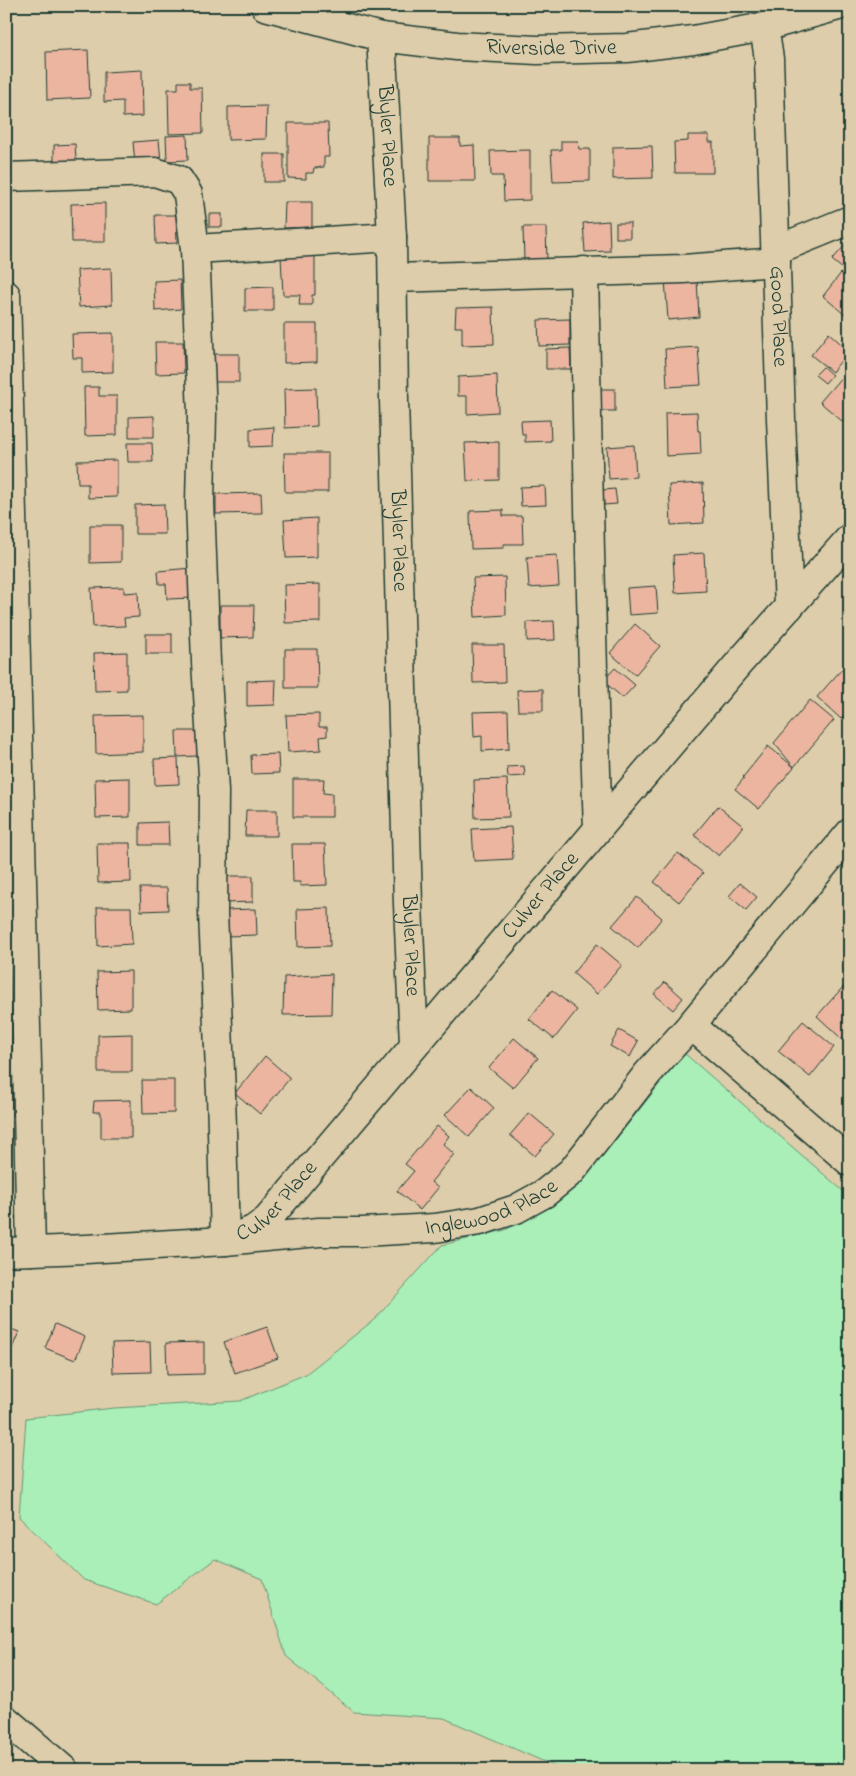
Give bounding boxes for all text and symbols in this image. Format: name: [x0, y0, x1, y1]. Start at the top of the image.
street label: Riverside Drive: [485, 31, 617, 66]
street label: Blyler Place: [368, 83, 405, 188]
street label: Good Place: [760, 265, 795, 368]
street label: Blyler Place: [380, 488, 415, 592]
street label: Culver Place: [495, 845, 588, 947]
street label: Blyler Place: [391, 893, 428, 997]
street label: Culver Place: [232, 1154, 326, 1251]
street label: Inglewood Place: [424, 1172, 566, 1245]

